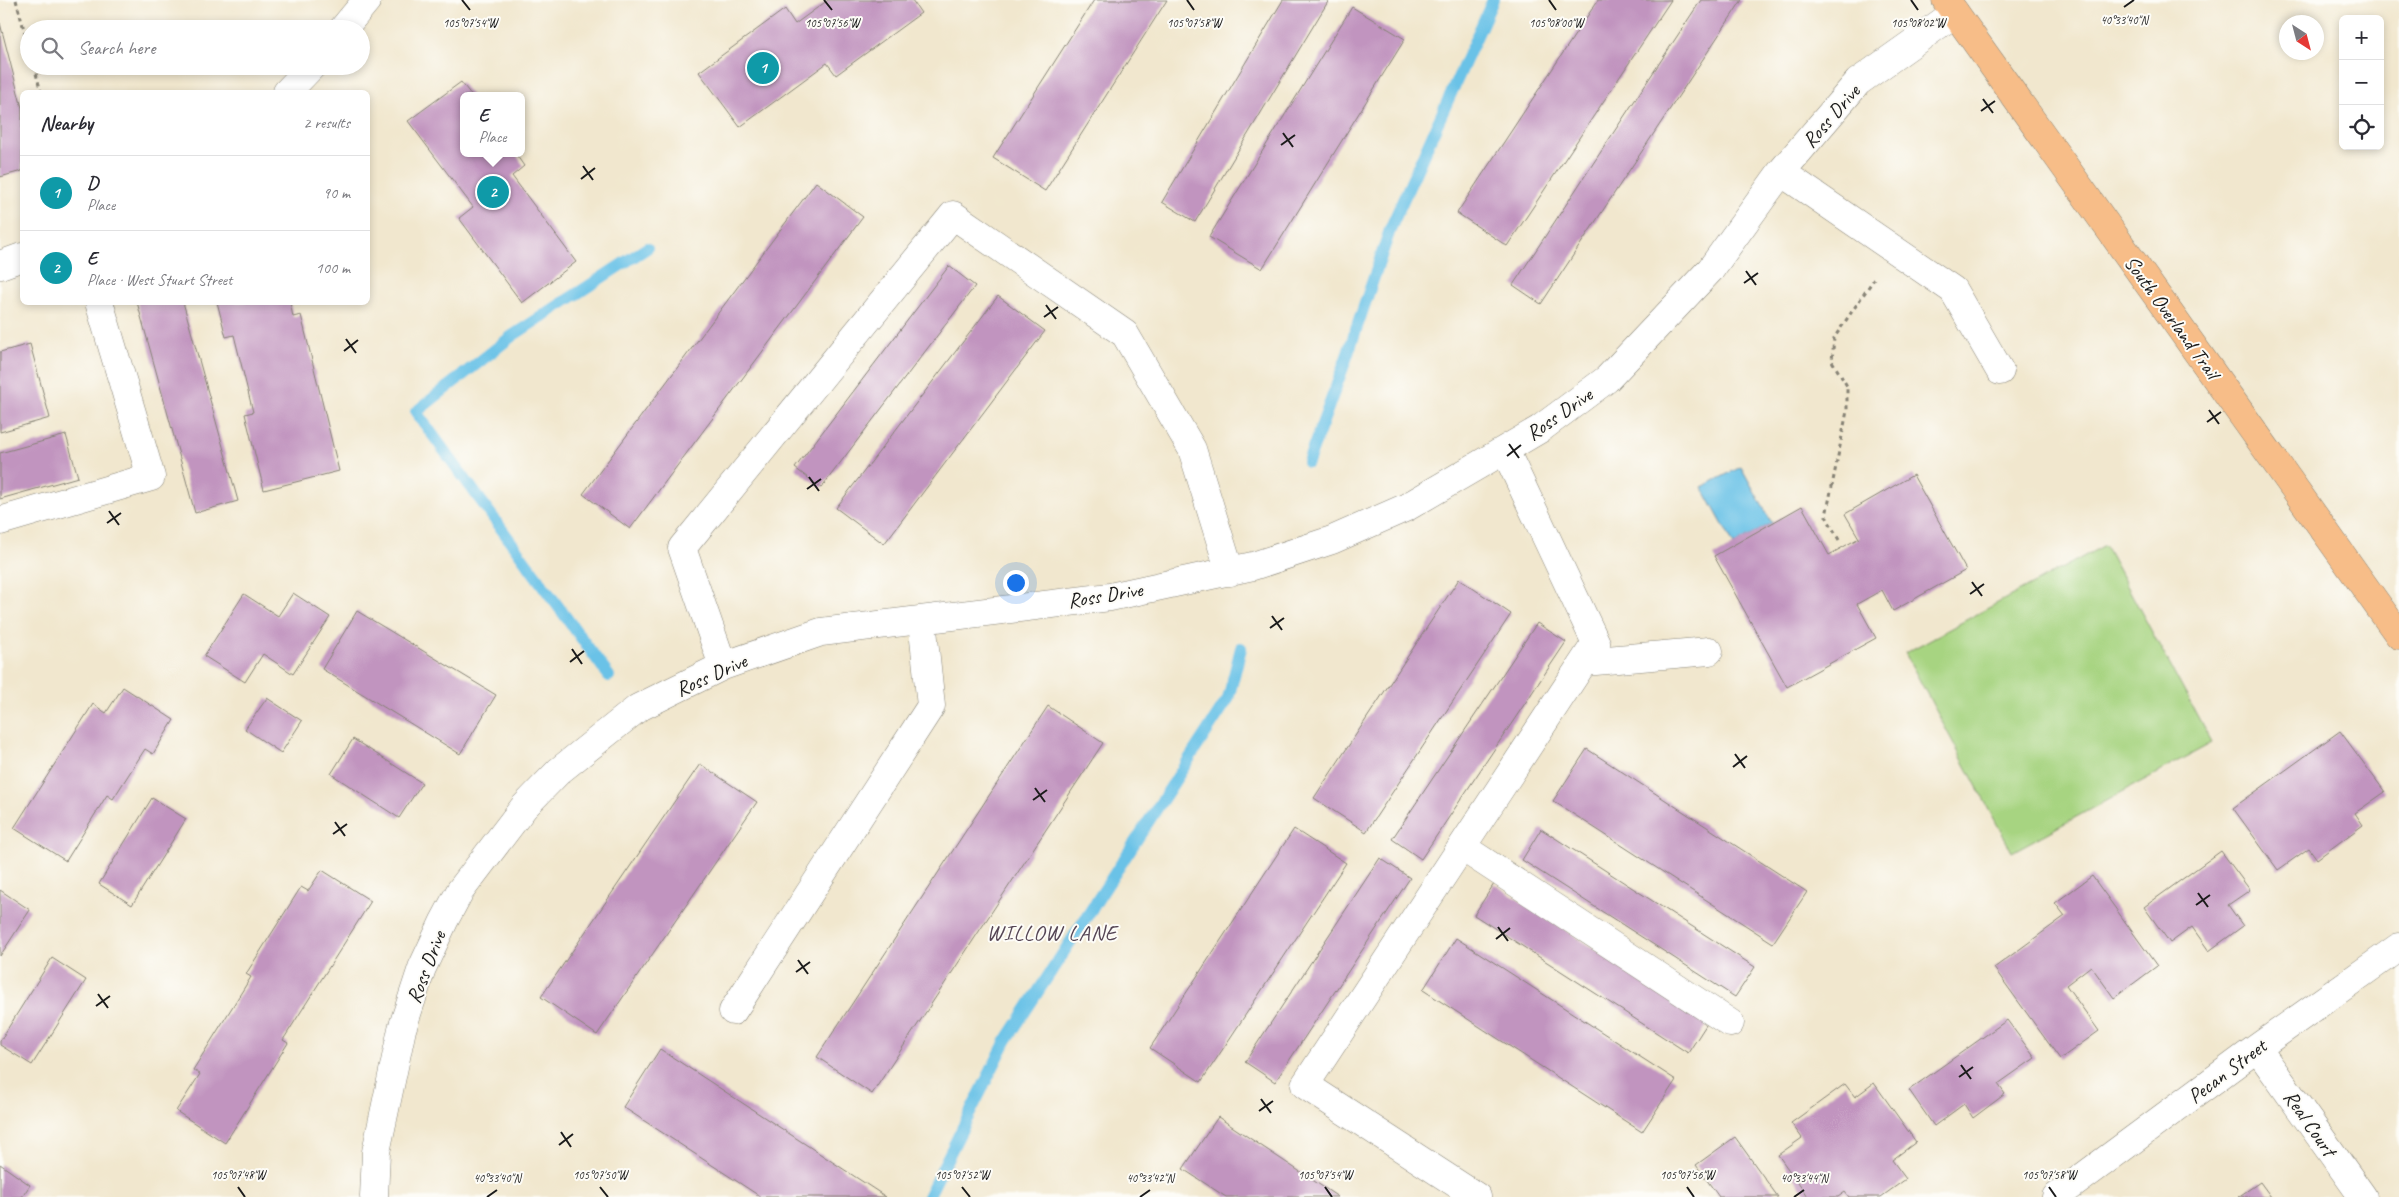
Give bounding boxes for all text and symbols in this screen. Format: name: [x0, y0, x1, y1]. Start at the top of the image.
text: 40°33'40"N: [2100, 12, 2149, 28]
text: 105°07'54"W: [443, 15, 499, 31]
text: 105°07'56"W: [805, 15, 861, 31]
text: 105°07'58"W: [1167, 15, 1223, 31]
text: 105°08'00"W: [1529, 15, 1585, 31]
text: 105°08'02"W: [1891, 15, 1947, 31]
north arrow: [2279, 15, 2324, 60]
map controls: [2339, 15, 2384, 150]
button: +: [2339, 15, 2384, 60]
search box: [20, 20, 370, 75]
icon: search: [38, 34, 66, 62]
text: Search here: [78, 36, 155, 60]
pin: 1: [747, 49, 779, 87]
button: −: [2339, 60, 2384, 105]
street label: Ross Drive: [1796, 78, 1866, 153]
popup: [460, 92, 525, 157]
text: E: [478, 103, 489, 127]
button: locate: [2339, 105, 2384, 150]
text: Nearby: [40, 110, 93, 136]
text: 2 results: [303, 113, 350, 133]
text: Place: [478, 127, 507, 147]
text: D: [87, 171, 98, 195]
pin: 2: [477, 173, 509, 211]
text: 1: [52, 183, 60, 203]
text: 90 m: [323, 183, 350, 203]
text: Place: [87, 195, 115, 215]
text: E: [87, 246, 97, 270]
street label: South Overland Trail: [2119, 250, 2227, 386]
text: 2: [52, 258, 60, 278]
text: 100 m: [316, 258, 350, 278]
text: Place · West Stuart Street: [87, 270, 232, 290]
street label: Ross Drive: [1521, 381, 1598, 446]
your location: [1003, 570, 1029, 596]
street label: Ross Drive: [1066, 576, 1145, 614]
street label: Ross Drive: [671, 647, 752, 702]
district label: WILLOW LANE: [987, 919, 1120, 947]
street label: Ross Drive: [400, 926, 452, 1007]
street label: Pecan Street: [2182, 1032, 2273, 1109]
street label: Real Court: [2278, 1085, 2344, 1164]
text: 105°07'48"W: [211, 1167, 267, 1183]
text: 105°07'50"W: [573, 1167, 629, 1183]
text: 105°07'52"W: [935, 1167, 991, 1183]
text: 105°07'54"W: [1298, 1167, 1354, 1183]
text: 105°07'56"W: [1660, 1167, 1716, 1183]
text: 105°07'58"W: [2022, 1167, 2078, 1183]
text: 40°33'40"N: [473, 1170, 522, 1186]
text: 40°33'42"N: [1126, 1170, 1175, 1186]
text: 40°33'44"N: [1780, 1170, 1829, 1186]

